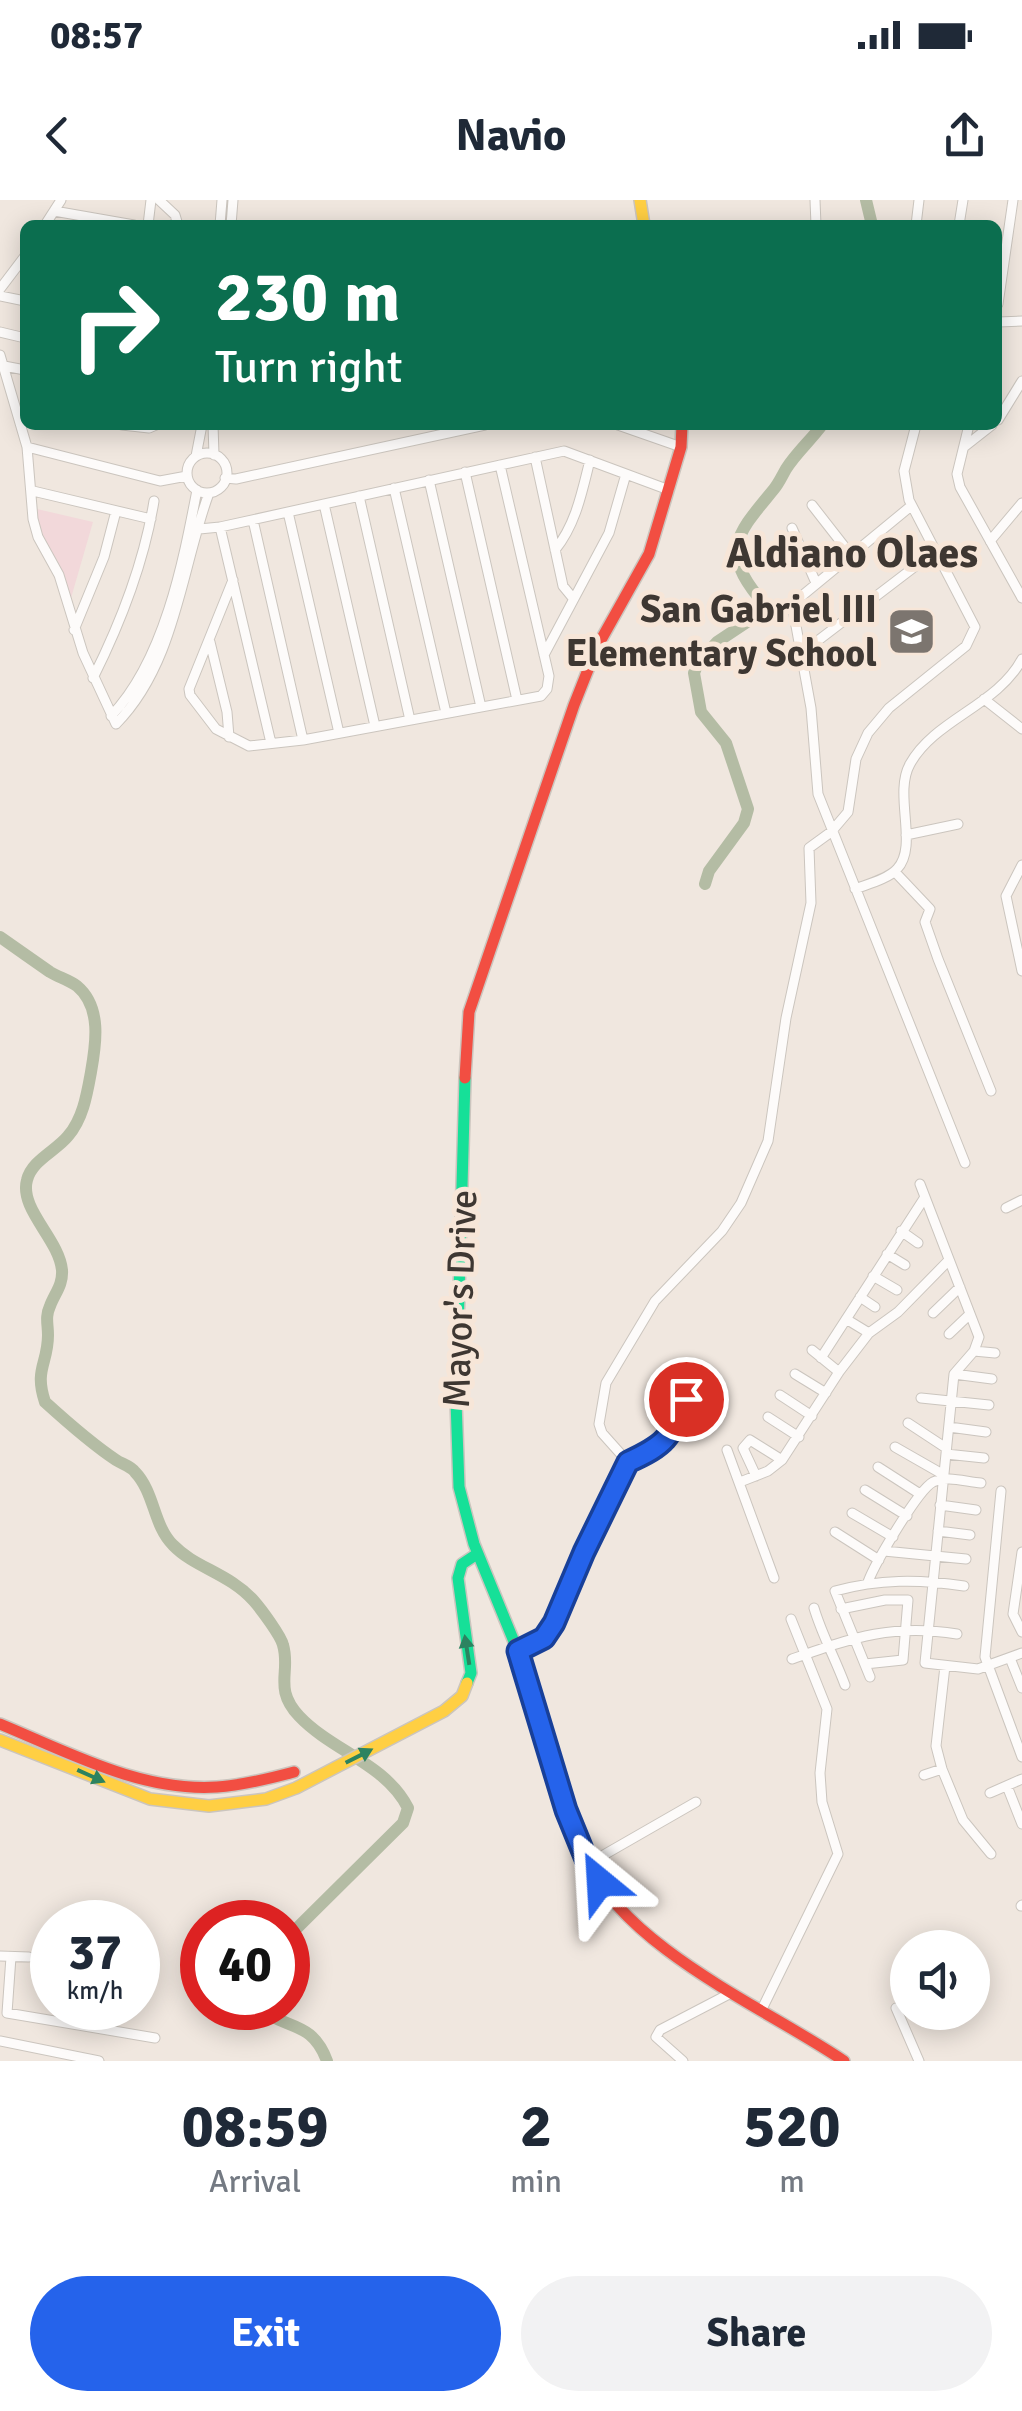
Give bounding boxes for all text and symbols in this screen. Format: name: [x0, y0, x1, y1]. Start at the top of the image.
text: 08:57: [50, 12, 143, 59]
icon: back: [30, 108, 85, 163]
text: Navio: [455, 108, 567, 163]
icon: share: [937, 108, 992, 163]
text: 230 m: [215, 254, 400, 340]
icon: right: [50, 260, 180, 390]
text: Turn right: [215, 340, 403, 395]
district label: Aldiano Olaes: [726, 528, 978, 579]
place label: San Gabriel III Elementary School: [566, 586, 877, 677]
school or university icon: San Gabriel III Elementary School: [886, 605, 938, 657]
street label: Mayor's Drive: [433, 1189, 487, 1409]
pin: [644, 1357, 729, 1442]
icon: arrive: [659, 1372, 714, 1427]
one-way arrow: [459, 1634, 475, 1665]
one-way arrow: [344, 1748, 373, 1765]
one-way arrow: [77, 1767, 106, 1784]
position arrow: [548, 1830, 652, 1934]
speed limit sign: 40: [180, 1900, 310, 2030]
text: 37: [68, 1922, 122, 1984]
map controls: [890, 1930, 990, 2030]
button: sound: [890, 1930, 990, 2030]
text: km/h: [67, 1975, 123, 2006]
text: 08:59: [181, 2090, 329, 2164]
text: 2: [520, 2090, 552, 2164]
text: 520: [743, 2090, 841, 2164]
text: Arrival: [209, 2162, 301, 2201]
text: min: [510, 2162, 562, 2201]
text: m: [779, 2162, 805, 2201]
button: Exit: [30, 2276, 501, 2391]
button: Share: [521, 2276, 992, 2391]

